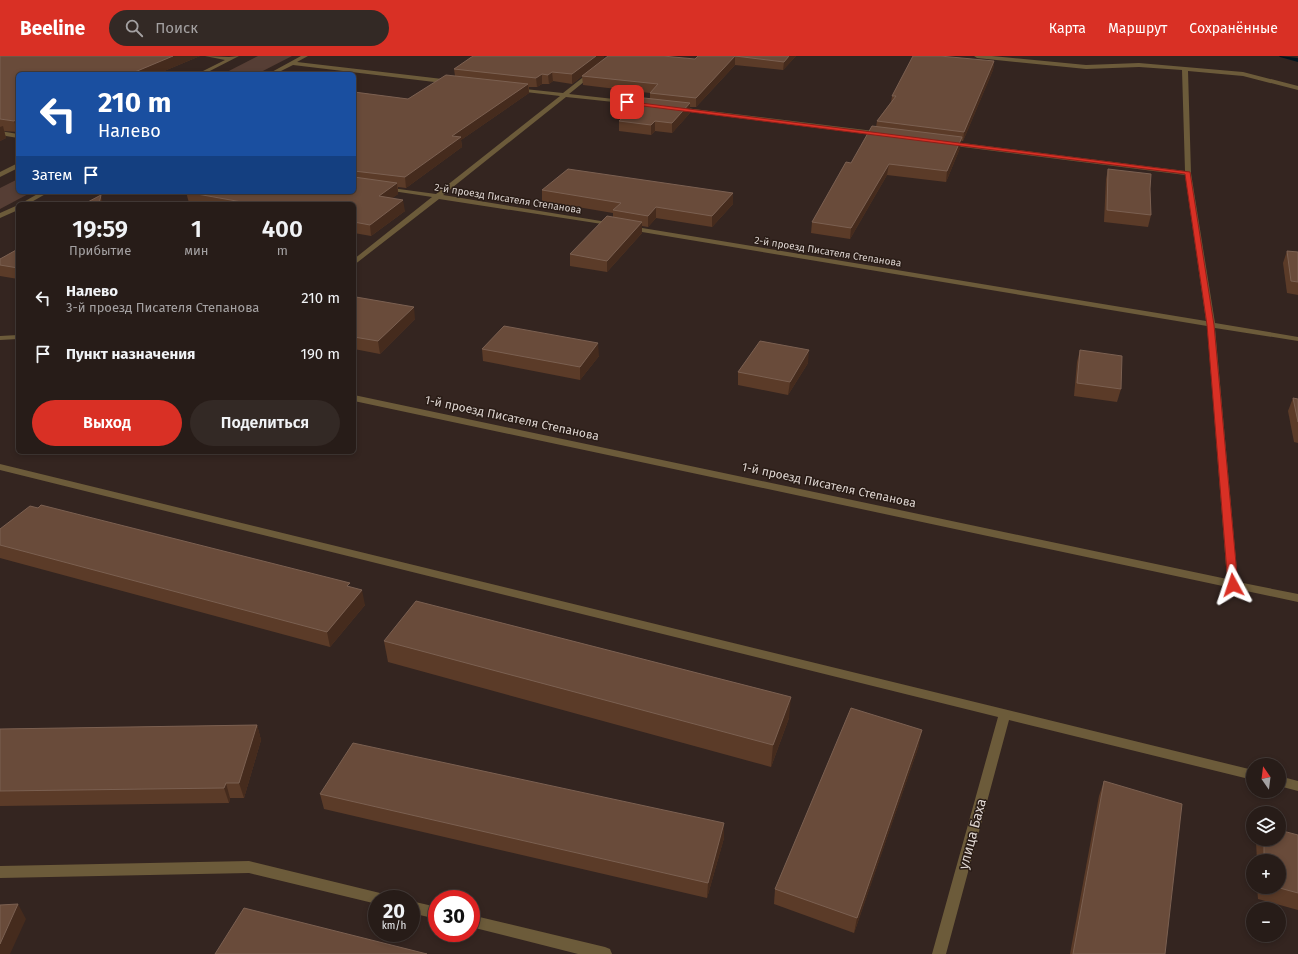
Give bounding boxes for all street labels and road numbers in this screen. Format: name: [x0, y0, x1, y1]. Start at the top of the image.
street label: 2-й проезд Писателя Степанова: [433, 181, 582, 217]
street label: 2-й проезд Писателя Степанова: [753, 234, 902, 270]
street label: 1-й проезд Писателя Степанова: [424, 393, 600, 443]
street label: 1-й проезд Писателя Степанова: [741, 460, 917, 510]
street label: улица Баха: [955, 797, 990, 871]

